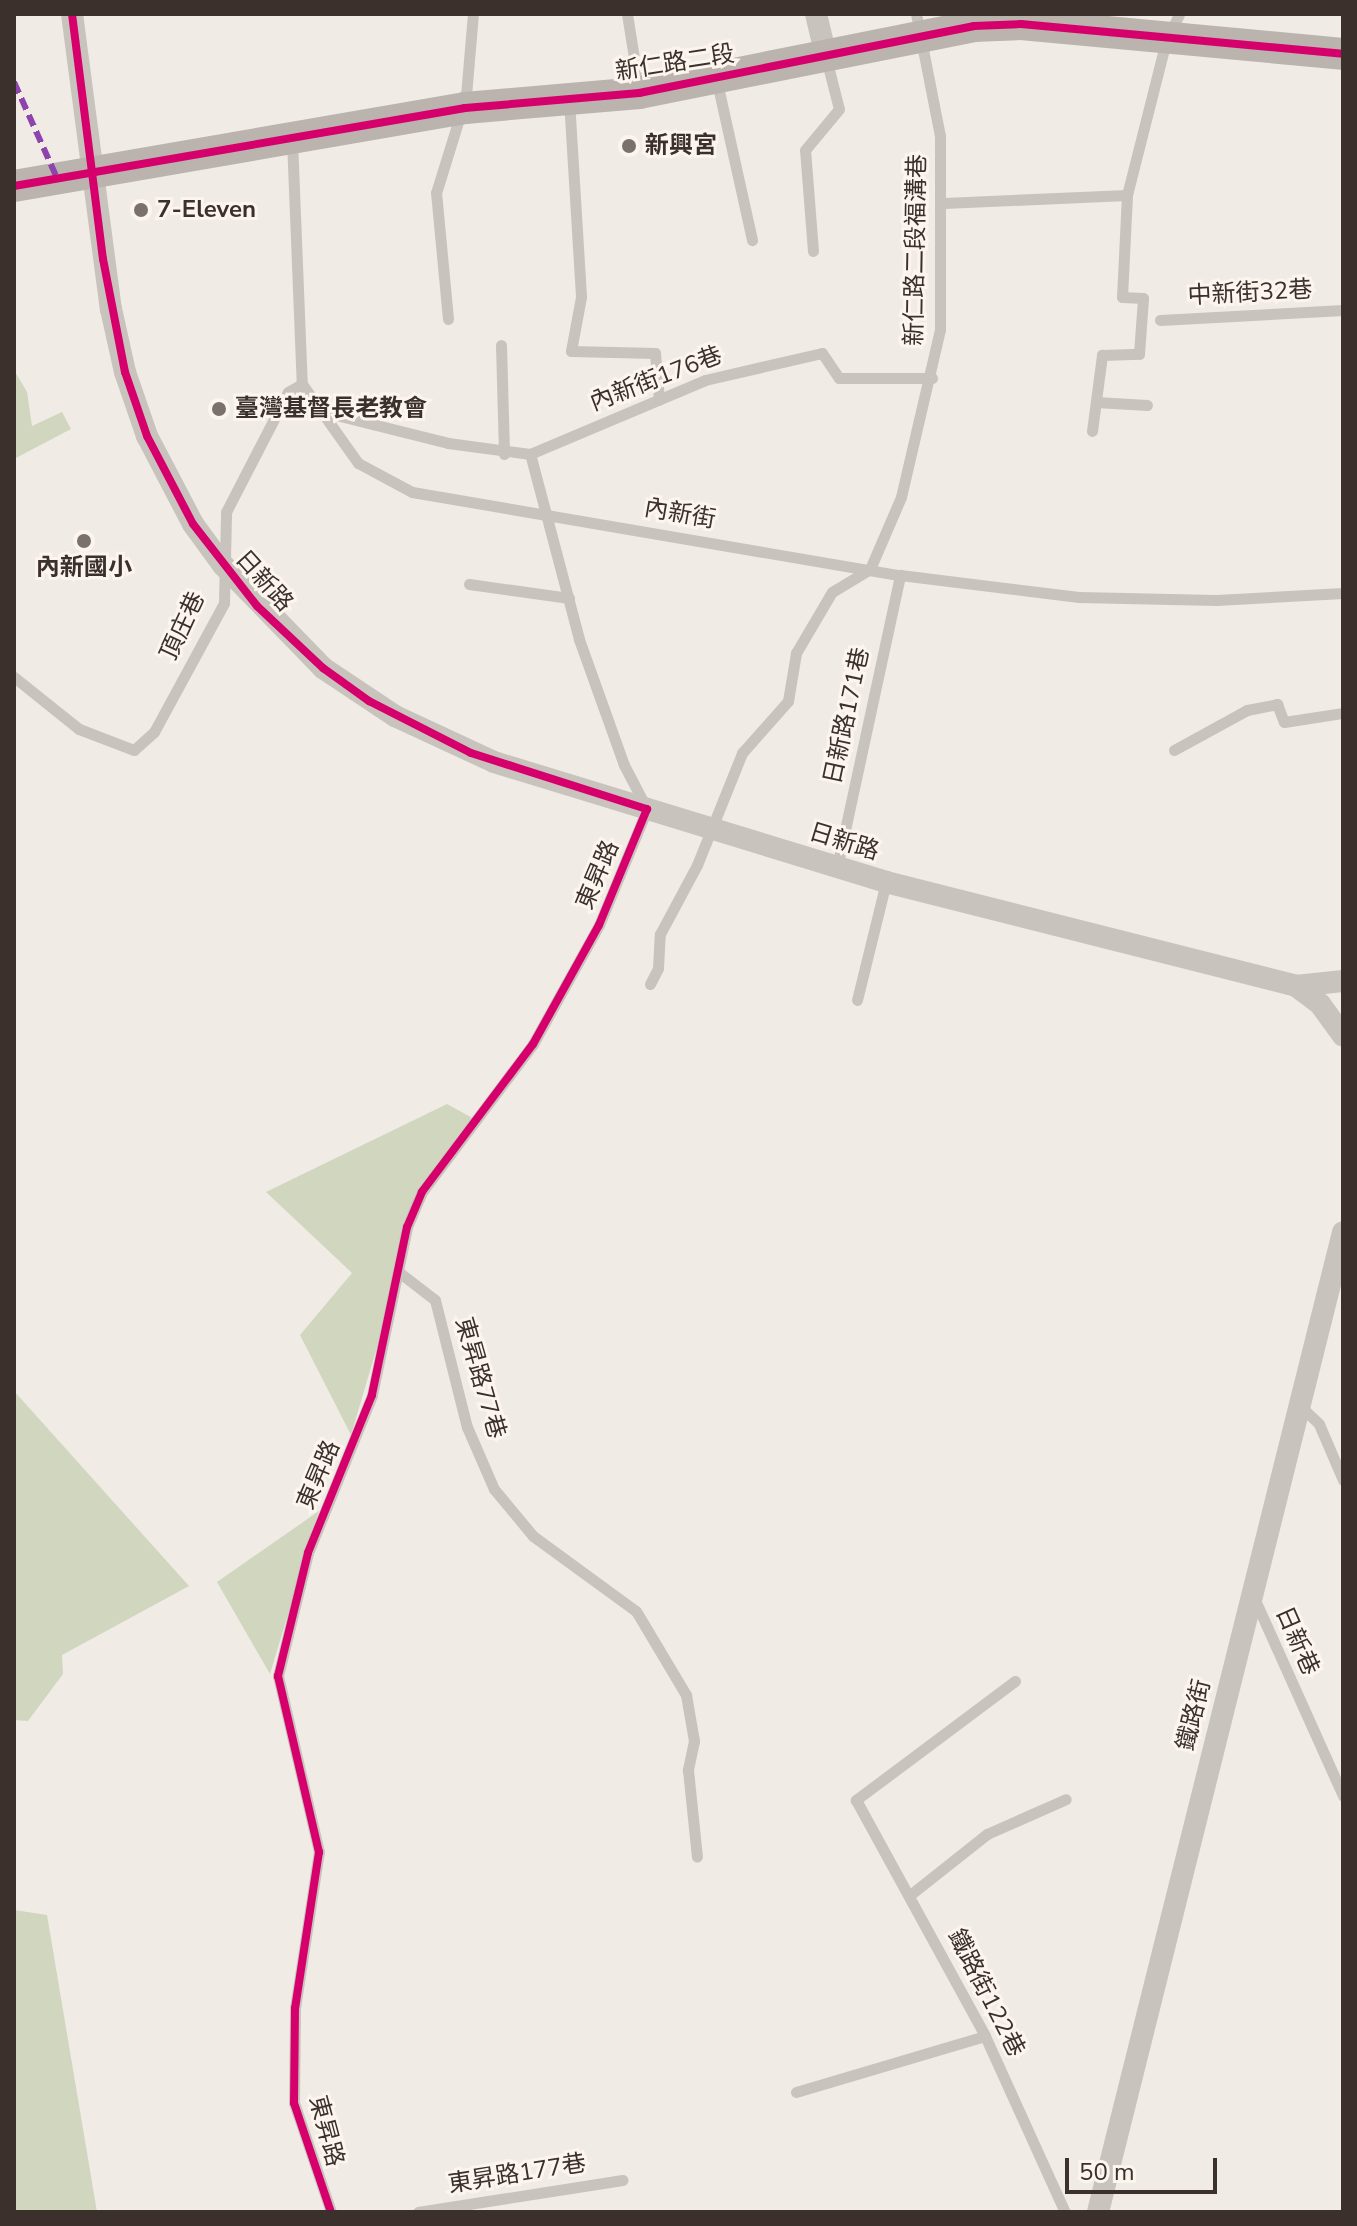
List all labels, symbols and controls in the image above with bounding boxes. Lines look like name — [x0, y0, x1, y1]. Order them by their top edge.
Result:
street label: 新仁路二段 — [613, 39, 737, 87]
place label: 新興宮 — [645, 132, 717, 160]
marker: 新興宮 — [620, 137, 638, 155]
street label: 新仁路二段福溝巷 — [900, 154, 932, 346]
place label: 7-Eleven — [157, 196, 256, 224]
marker: 7-Eleven — [132, 201, 150, 219]
street label: 中新街32巷 — [1187, 275, 1313, 311]
street label: 內新街176巷 — [586, 341, 726, 417]
place label: 臺灣基督長老教會 — [235, 395, 427, 423]
marker: 臺灣基督長老教會 — [210, 400, 228, 418]
street label: 內新街 — [642, 494, 718, 534]
marker: 內新國小 — [75, 532, 93, 550]
street label: 日新路 — [229, 545, 299, 617]
place label: 內新國小 — [36, 554, 132, 582]
street label: 頂庄巷 — [155, 587, 211, 665]
street label: 日新路171巷 — [818, 645, 876, 787]
street label: 日新路 — [805, 818, 883, 866]
street label: 東昇路 — [571, 836, 625, 914]
street label: 東昇路77巷 — [449, 1314, 511, 1442]
street label: 東昇路 — [292, 1436, 346, 1514]
street label: 日新巷 — [1269, 1602, 1325, 1680]
street label: 鐵路街 — [1171, 1677, 1217, 1753]
street label: 鐵路街122巷 — [942, 1924, 1030, 2062]
street label: 東昇路 — [303, 2092, 349, 2170]
scale bar — [1069, 2142, 1221, 2192]
street label: 東昇路177巷 — [446, 2149, 588, 2199]
text: 50 m — [1079, 2156, 1135, 2188]

